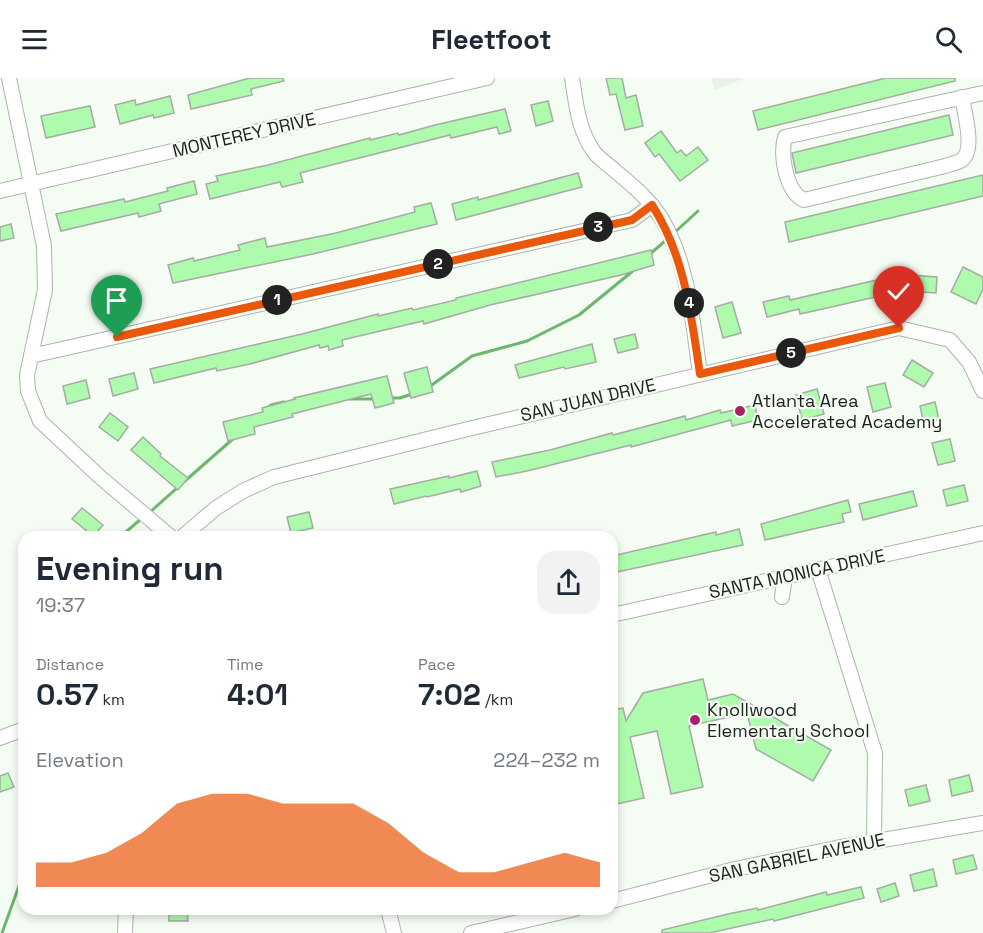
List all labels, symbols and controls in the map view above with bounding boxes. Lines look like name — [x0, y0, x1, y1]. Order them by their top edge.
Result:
text: Fleetfoot — [431, 22, 552, 57]
icon: menu — [18, 23, 51, 56]
icon: search — [932, 23, 965, 56]
street label: MONTEREY DRIVE — [170, 107, 318, 162]
pin: 3 — [583, 212, 613, 242]
text: 3 — [593, 216, 603, 237]
pin: 2 — [423, 249, 453, 279]
text: 2 — [433, 253, 443, 274]
pin — [873, 266, 924, 328]
pin — [91, 275, 142, 337]
icon: check — [882, 275, 915, 308]
icon: arrive — [100, 284, 133, 317]
pin: 1 — [262, 285, 292, 315]
pin: 4 — [674, 288, 704, 318]
text: 1 — [273, 289, 281, 310]
text: 4 — [684, 292, 694, 313]
pin: 5 — [776, 338, 806, 368]
text: 5 — [786, 342, 796, 363]
street label: SAN JUAN DRIVE — [518, 373, 658, 426]
place label: Atlanta Area Accelerated Academy — [752, 389, 942, 433]
marker: Atlanta Area Accelerated Academy — [733, 404, 747, 418]
street label: SANTA MONICA DRIVE — [707, 544, 887, 603]
text: Evening run — [36, 548, 224, 590]
button: share — [537, 551, 600, 614]
text: 19:37 — [36, 592, 85, 618]
text: Distance — [36, 654, 104, 675]
text: Time — [227, 654, 263, 675]
text: Pace — [418, 654, 455, 675]
text: 0.57 — [36, 675, 98, 714]
text: 4:01 — [227, 675, 288, 714]
text: 7:02 — [418, 675, 481, 714]
text: km — [98, 689, 125, 710]
text: /km — [481, 689, 513, 710]
place label: Knollwood Elementary School — [707, 698, 870, 742]
marker: Knollwood Elementary School — [688, 713, 702, 727]
text: Elevation — [36, 747, 124, 773]
text: 224–232 m — [493, 747, 600, 773]
street label: SAN GABRIEL AVENUE — [707, 828, 887, 887]

